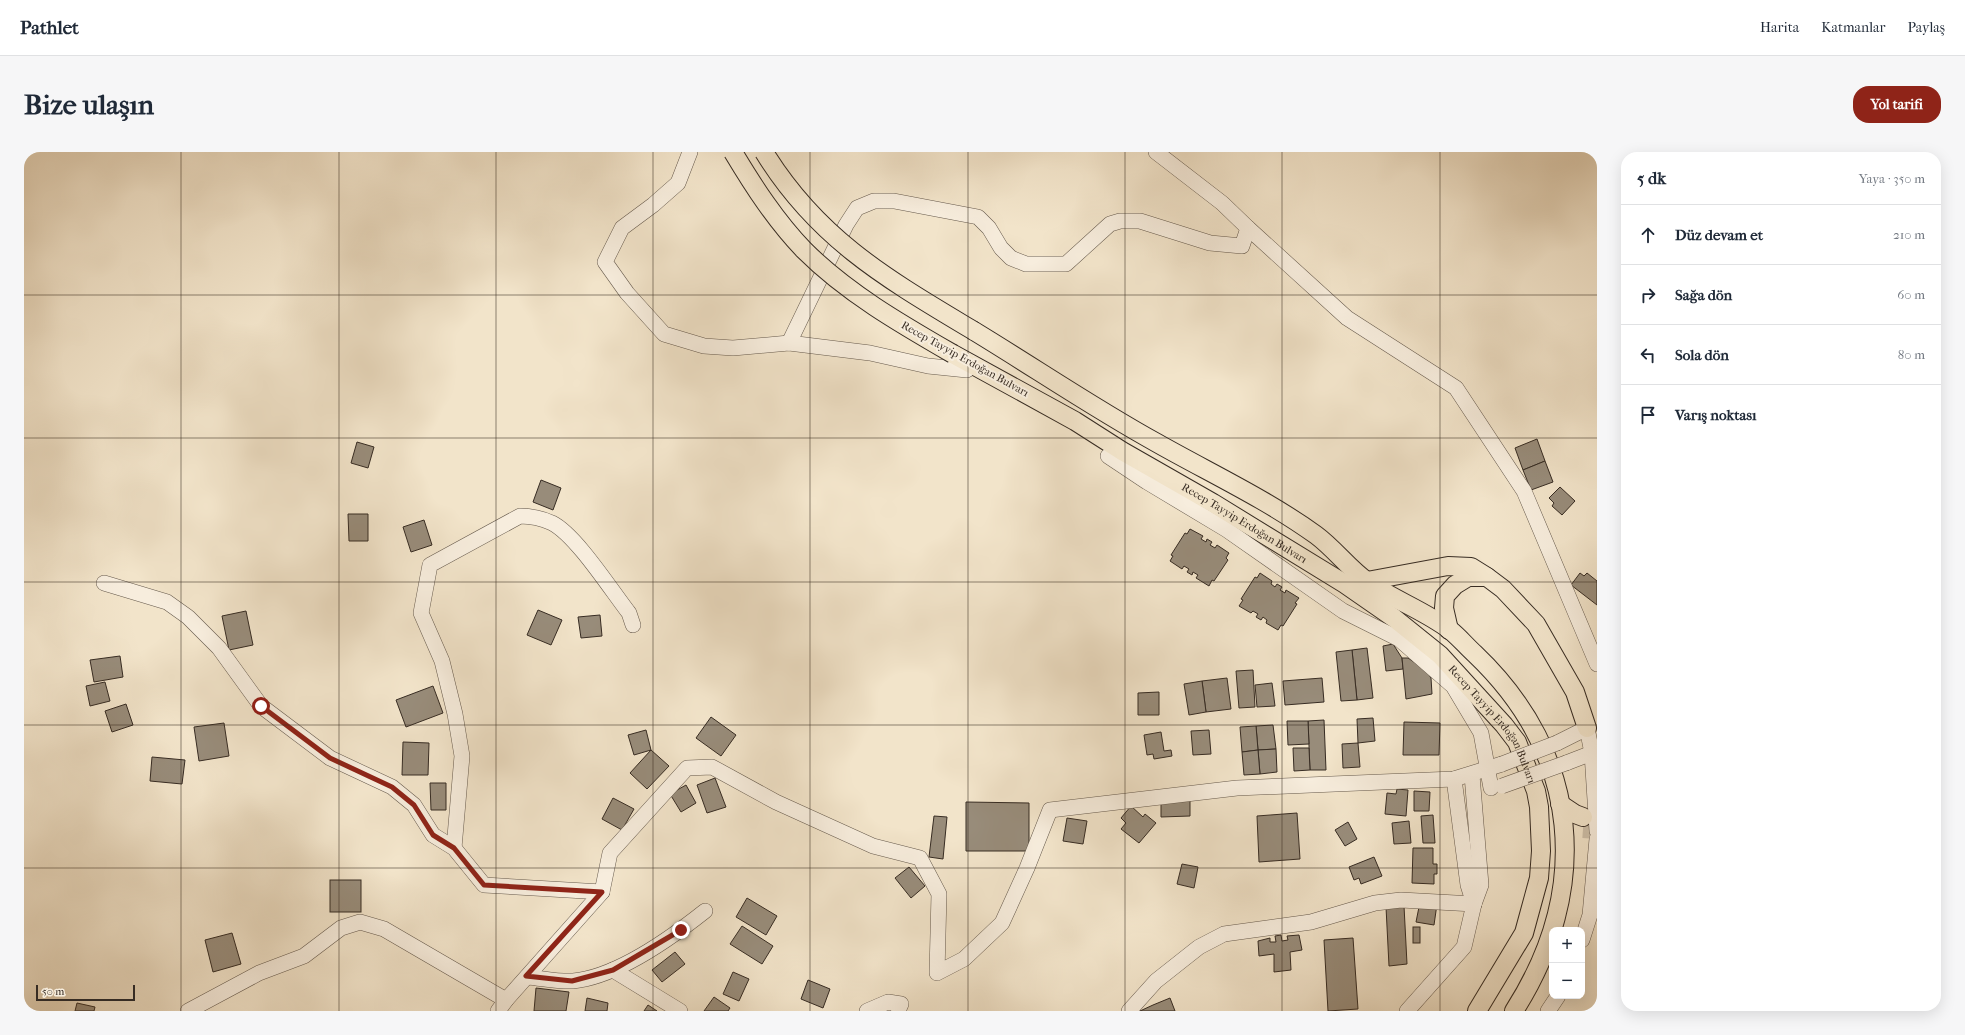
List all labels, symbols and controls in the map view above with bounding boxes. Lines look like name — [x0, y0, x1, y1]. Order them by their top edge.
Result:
text: Pathlet — [20, 17, 79, 39]
text: Harita — [1760, 19, 1799, 36]
text: Katmanlar — [1821, 19, 1886, 36]
text: Paylaş — [1908, 19, 1945, 36]
button: Yol tarifi — [1853, 86, 1941, 123]
text: Bize ulaşın — [24, 88, 154, 121]
text: 5 dk — [1637, 168, 1666, 188]
text: Yaya · 350 m — [1859, 171, 1925, 186]
icon: ahead — [1637, 224, 1659, 246]
text: Düz devam et — [1675, 226, 1763, 244]
text: 210 m — [1893, 227, 1925, 242]
icon: right — [1637, 284, 1659, 306]
text: Sağa dön — [1675, 286, 1732, 304]
text: 60 m — [1897, 287, 1925, 302]
street label: Recep Tayyip Erdoğan Bulvarı — [899, 318, 1032, 400]
icon: left — [1637, 344, 1659, 366]
text: Sola dön — [1675, 346, 1729, 364]
text: 80 m — [1898, 347, 1925, 362]
icon: arrive — [1637, 404, 1659, 426]
text: Varış noktası — [1675, 406, 1756, 424]
street label: Recep Tayyip Erdoğan Bulvarı — [1180, 480, 1310, 566]
street label: Recep Tayyip Erdoğan Bulvarı — [1446, 662, 1539, 786]
route start — [252, 697, 270, 715]
route end — [672, 921, 690, 939]
map controls — [1549, 927, 1585, 999]
button: + — [1549, 927, 1585, 963]
button: − — [1549, 963, 1585, 999]
scale bar — [36, 983, 135, 1002]
text: 50 m — [42, 985, 64, 998]

